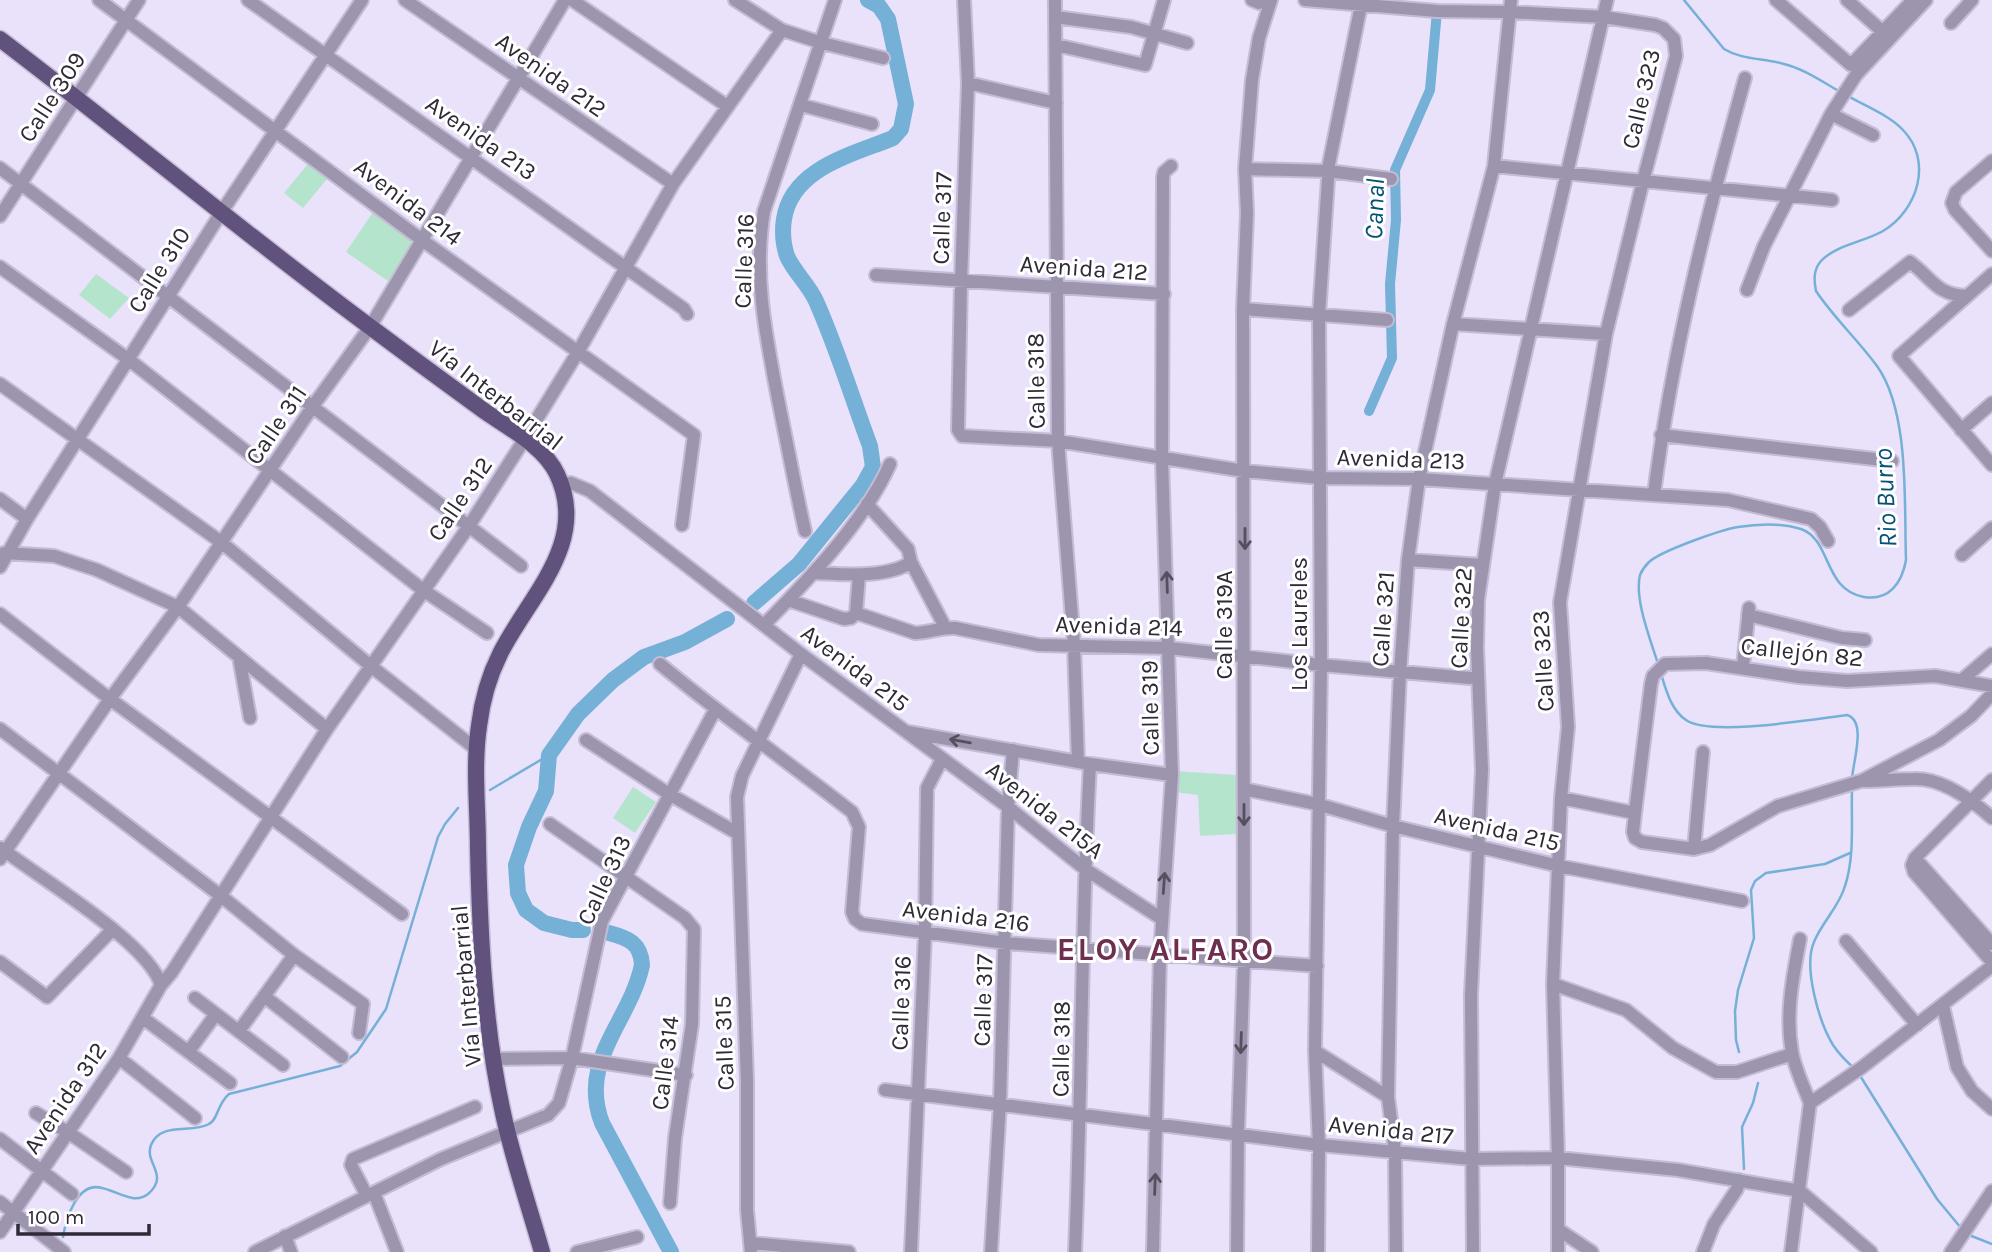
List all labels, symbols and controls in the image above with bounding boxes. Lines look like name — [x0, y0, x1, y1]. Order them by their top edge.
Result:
street label: Avenida 212 — [490, 27, 612, 123]
street label: Calle 323 — [1616, 46, 1666, 152]
street label: Calle 309 — [13, 47, 91, 147]
street label: Avenida 213 — [420, 90, 542, 186]
street label: Avenida 214 — [349, 152, 467, 252]
street label: Calle 317 — [926, 171, 958, 265]
water label: Canal — [1358, 178, 1391, 240]
street label: Calle 316 — [728, 213, 760, 309]
street label: Calle 310 — [122, 222, 196, 318]
street label: Avenida 212 — [1019, 250, 1149, 286]
street label: Calle 318 — [1021, 333, 1051, 429]
street label: Vía Interbarrial — [423, 334, 569, 456]
street label: Calle 311 — [239, 380, 313, 470]
street label: Avenida 213 — [1336, 443, 1466, 475]
water label: Rio Burro — [1867, 447, 1904, 548]
street label: Calle 312 — [422, 452, 498, 546]
one-way arrow — [1238, 527, 1252, 550]
street label: Los Laureles — [1285, 557, 1313, 691]
street label: Calle 322 — [1444, 567, 1478, 669]
street label: Calle 319A — [1210, 570, 1238, 680]
street label: Calle 321 — [1366, 570, 1400, 668]
one-way arrow — [1160, 571, 1173, 594]
street label: Avenida 214 — [1055, 610, 1183, 642]
street label: Calle 323 — [1526, 610, 1560, 712]
street label: Avenida 215 — [796, 618, 914, 718]
street label: Callejón 82 — [1739, 632, 1865, 672]
street label: Calle 319 — [1135, 660, 1165, 756]
one-way arrow — [949, 734, 971, 747]
street label: Avenida 215A — [981, 755, 1110, 865]
street label: Avenida 215 — [1432, 801, 1562, 857]
one-way arrow — [1237, 804, 1251, 827]
street label: Calle 313 — [571, 831, 637, 929]
one-way arrow — [1158, 872, 1171, 895]
street label: Avenida 216 — [901, 894, 1031, 938]
street label: Vía Interbarrial — [445, 904, 487, 1068]
district label: ELOY ALFARO — [1057, 931, 1275, 968]
street label: Calle 317 — [967, 953, 999, 1047]
street label: Calle 316 — [885, 955, 917, 1051]
street label: Calle 315 — [708, 995, 740, 1091]
street label: Calle 318 — [1046, 1001, 1076, 1097]
street label: Calle 314 — [645, 1014, 685, 1112]
one-way arrow — [1235, 1031, 1248, 1054]
street label: Avenida 312 — [17, 1037, 113, 1159]
street label: Avenida 217 — [1327, 1110, 1455, 1150]
one-way arrow — [1149, 1173, 1162, 1196]
scale bar — [18, 1192, 149, 1236]
text: 100 m — [28, 1205, 85, 1229]

